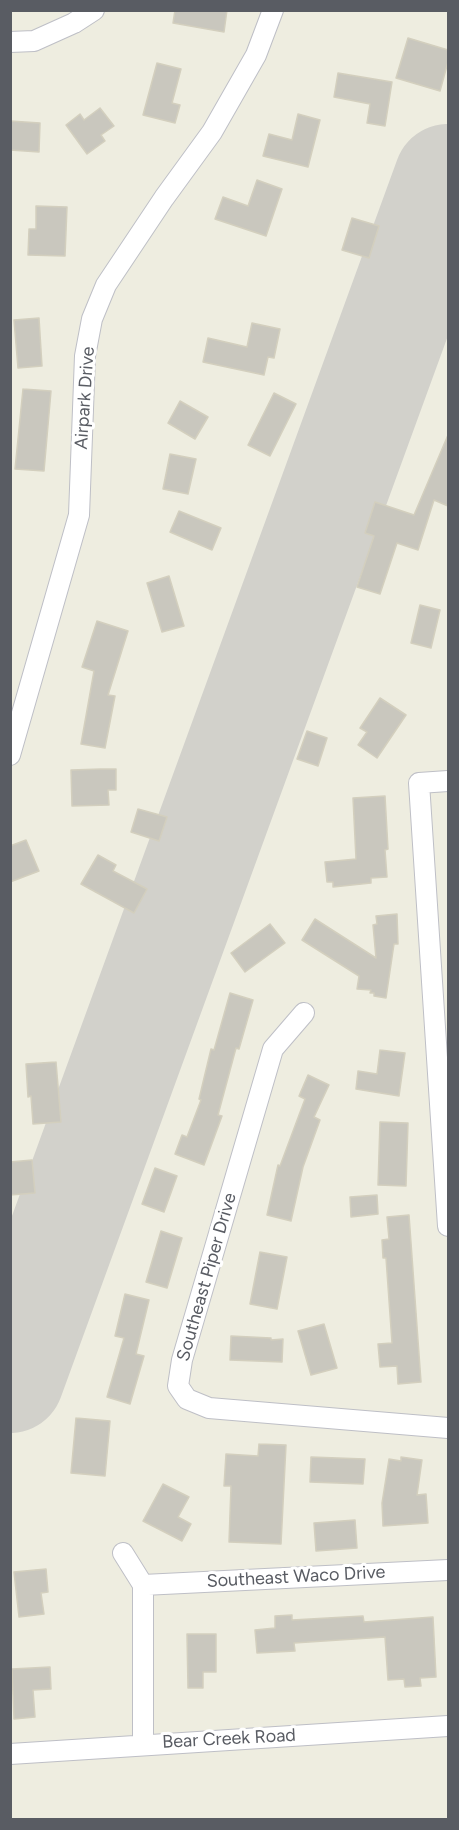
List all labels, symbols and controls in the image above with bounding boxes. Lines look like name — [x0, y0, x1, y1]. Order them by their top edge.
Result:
street label: Airpark Drive — [71, 346, 99, 450]
street label: Southeast Piper Drive — [173, 1190, 241, 1364]
street label: Southeast Waco Drive — [206, 1562, 386, 1592]
street label: Bear Creek Road — [162, 1725, 296, 1753]

